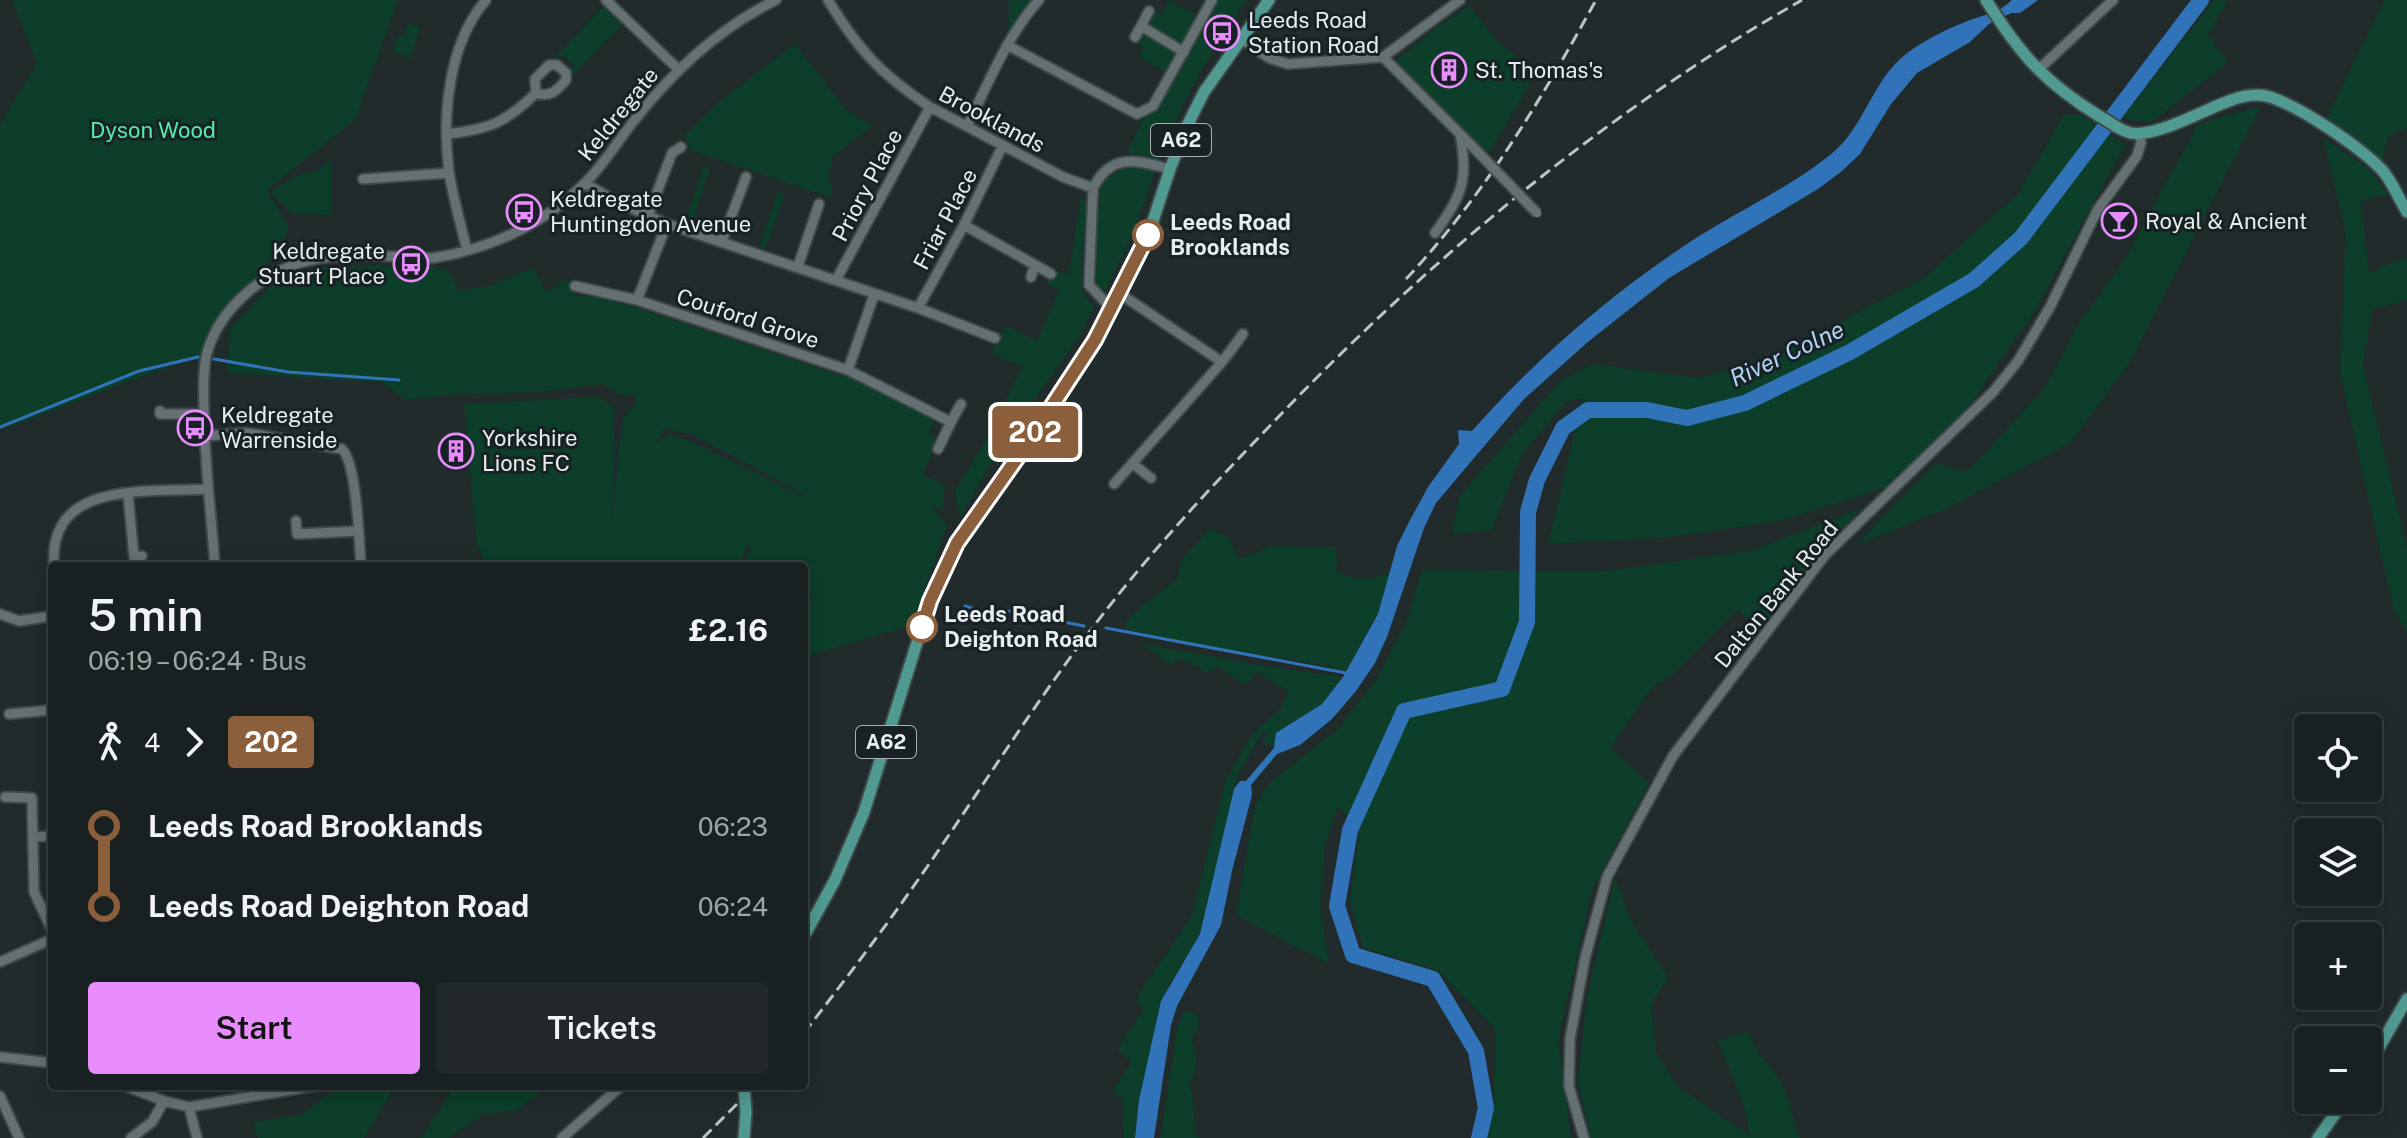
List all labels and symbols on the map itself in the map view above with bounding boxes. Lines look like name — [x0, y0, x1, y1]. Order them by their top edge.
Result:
place label: Leeds Road Station Road — [1248, 7, 1379, 58]
bus stop icon: Leeds Road Station Road — [1203, 14, 1241, 52]
building icon: St. Thomas's — [1430, 51, 1468, 89]
place label: St. Thomas's — [1475, 57, 1603, 83]
street label: Keldregate — [572, 62, 664, 166]
street label: Brooklands — [935, 80, 1049, 158]
park label: Dyson Wood — [90, 117, 216, 143]
street label: Priory Place — [827, 124, 907, 246]
road number: A62 — [1151, 124, 1211, 156]
street label: Friar Place — [908, 164, 982, 274]
place label: Keldregate Huntingdon Avenue — [550, 186, 751, 237]
bus stop icon: Keldregate Huntingdon Avenue — [505, 193, 543, 231]
bar icon: Royal & Ancient — [2100, 202, 2138, 240]
place label: Royal & Ancient — [2145, 208, 2307, 234]
place label: Leeds Road Brooklands — [1170, 209, 1291, 260]
marker: Leeds Road Brooklands — [1133, 220, 1163, 250]
place label: Keldregate Stuart Place — [258, 238, 385, 289]
bus stop icon: Keldregate Stuart Place — [392, 245, 430, 283]
street label: Couford Grove — [673, 283, 823, 353]
water label: River Colne — [1725, 314, 1848, 392]
place label: Keldregate Warrenside — [221, 402, 337, 453]
line badge: 202 — [989, 406, 1081, 458]
bus stop icon: Keldregate Warrenside — [176, 409, 214, 447]
place label: Yorkshire Lions FC — [482, 425, 577, 476]
building icon: Yorkshire Lions FC — [437, 432, 475, 470]
street label: Dalton Bank Road — [1709, 515, 1843, 673]
place label: Leeds Road Deighton Road — [944, 601, 1098, 652]
marker: Leeds Road Deighton Road — [907, 612, 937, 642]
road number: A62 — [856, 726, 916, 758]

